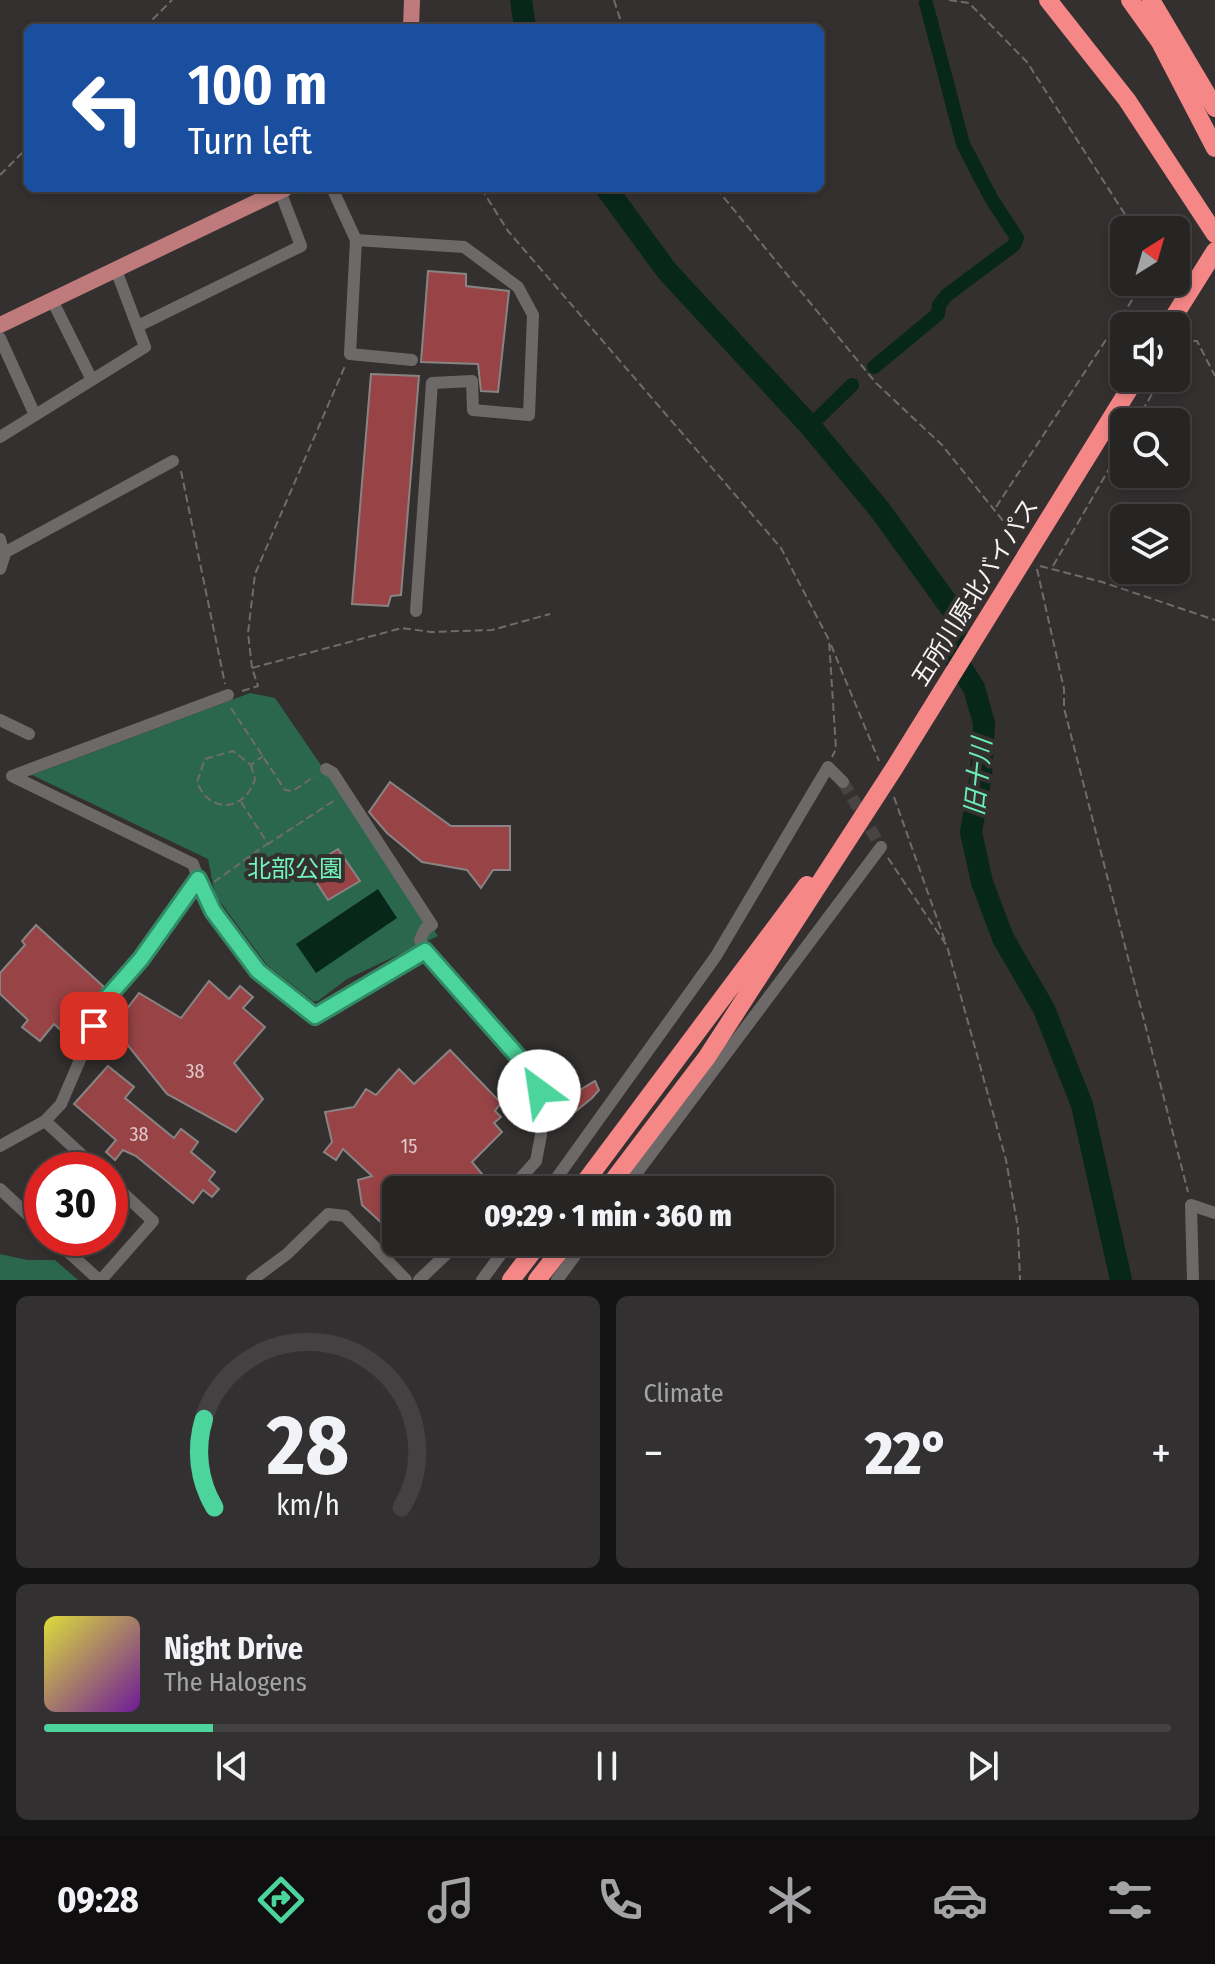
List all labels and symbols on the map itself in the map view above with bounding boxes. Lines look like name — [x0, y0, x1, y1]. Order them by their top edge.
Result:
north arrow — [1110, 216, 1190, 296]
street label: 五所川原北バイパス — [906, 493, 1044, 691]
water label: 旧十川 — [959, 734, 998, 817]
park label: 北部公園 — [247, 855, 343, 883]
pin — [60, 992, 128, 1060]
position arrow — [497, 1049, 581, 1133]
house number: 38 — [185, 1059, 205, 1083]
house number: 38 — [129, 1122, 149, 1146]
house number: 15 — [401, 1134, 417, 1158]
speed limit sign: 30 — [24, 1152, 128, 1256]

